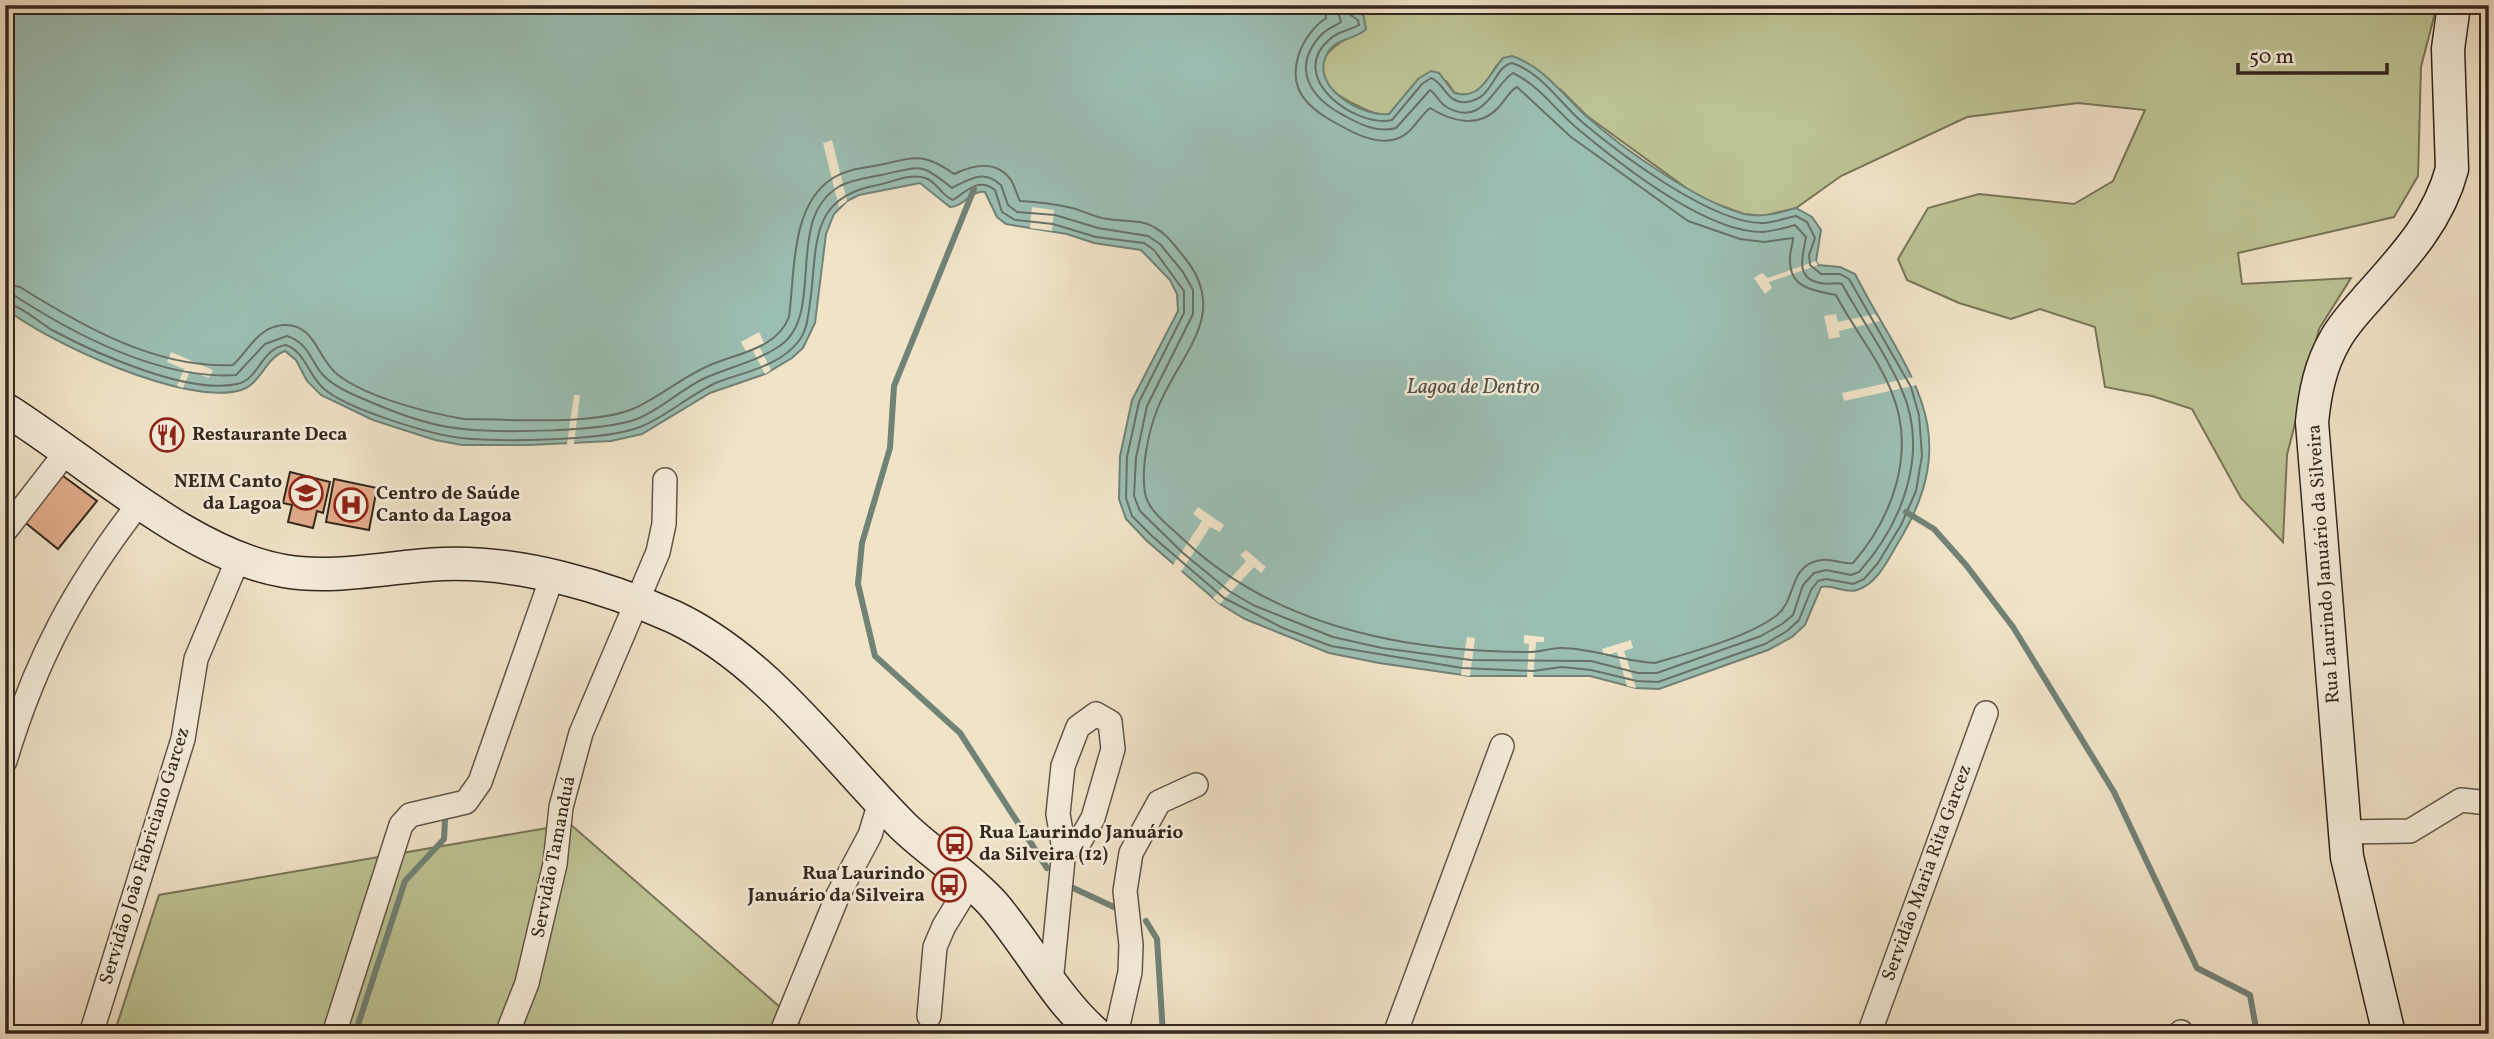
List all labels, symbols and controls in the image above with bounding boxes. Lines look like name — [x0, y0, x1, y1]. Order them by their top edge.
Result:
scale bar — [2238, 32, 2387, 76]
text: 50 m — [2249, 43, 2294, 72]
water label: Lagoa de Dentro — [1406, 373, 1540, 402]
restaurant icon: Restaurante Deca — [148, 416, 186, 454]
place label: Restaurante Deca — [192, 422, 348, 448]
street label: Rua Laurindo Januário da Silveira — [2301, 423, 2347, 705]
place label: NEIM Canto da Lagoa — [174, 469, 282, 517]
school or university icon: NEIM Canto da Lagoa — [287, 474, 325, 512]
place label: Centro de Saúde Canto da Lagoa — [376, 481, 520, 529]
hospital icon: Centro de Saúde Canto da Lagoa — [332, 486, 370, 524]
street label: Servidão João Fabriciano Garcez — [93, 724, 197, 988]
street label: Servidão Maria Rita Garcez — [1876, 761, 1978, 985]
street label: Servidão Tamanduá — [526, 774, 582, 940]
place label: Rua Laurindo Januário da Silveira (12) — [979, 820, 1183, 868]
bus stop icon: Rua Laurindo Januário da Silveira (12) — [936, 825, 974, 863]
place label: Rua Laurindo Januário da Silveira — [747, 861, 925, 909]
bus stop icon: Rua Laurindo Januário da Silveira — [930, 866, 968, 904]

